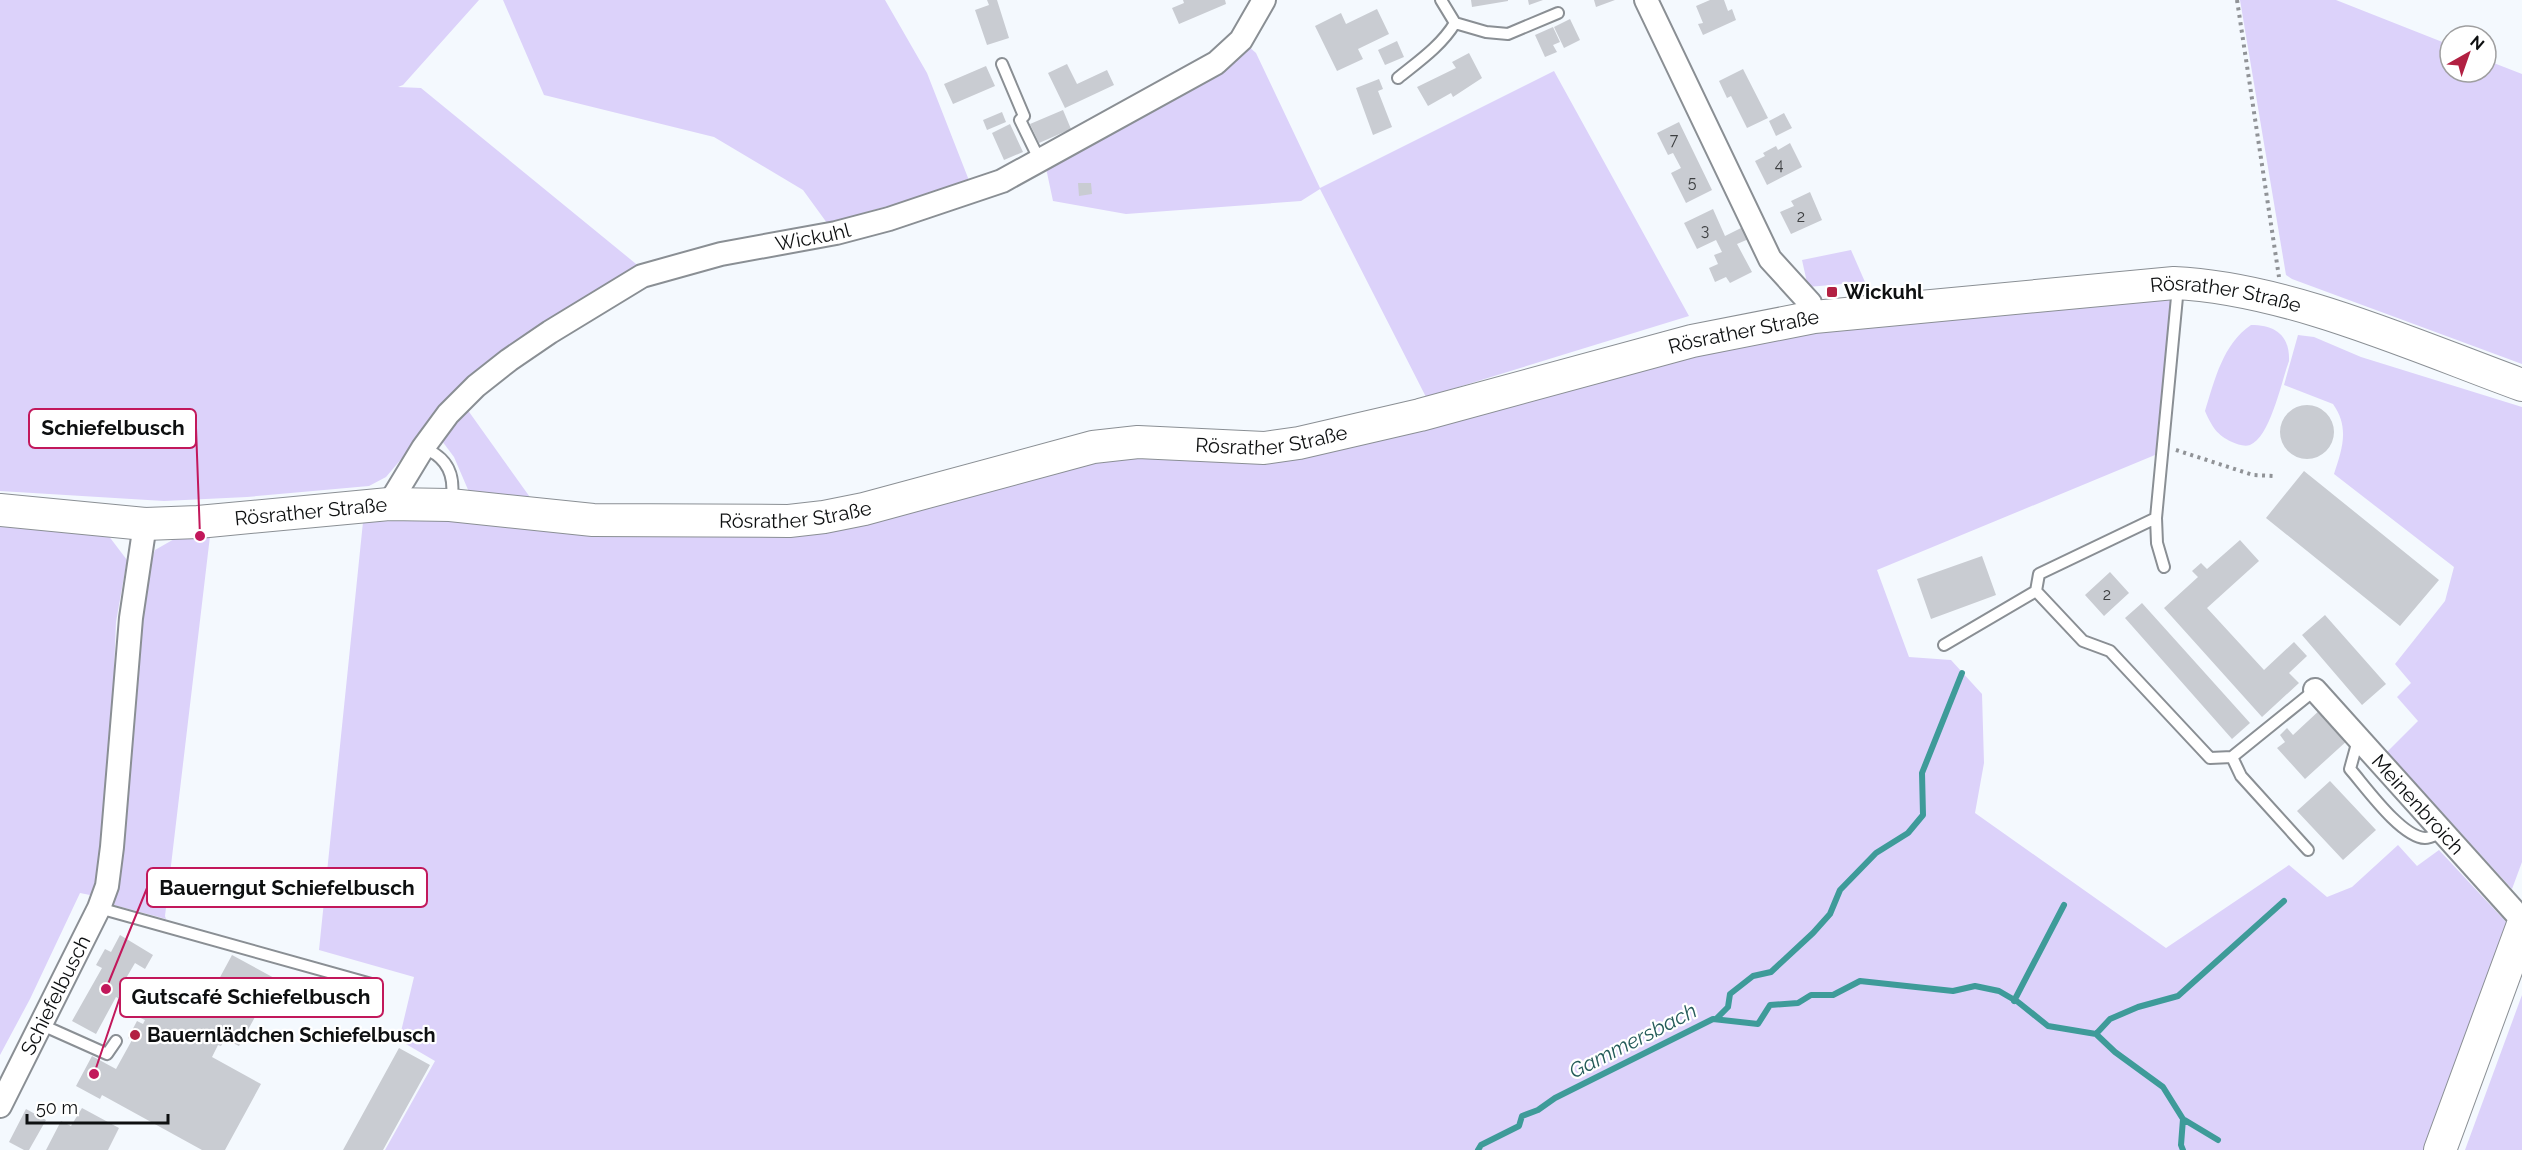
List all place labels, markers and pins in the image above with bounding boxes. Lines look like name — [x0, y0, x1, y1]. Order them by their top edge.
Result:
place label: Wickuhl — [1844, 280, 1924, 304]
marker: Wickuhl — [1825, 285, 1839, 299]
callout: Schiefelbusch — [29, 409, 196, 448]
callout: Bauerngut Schiefelbusch — [147, 868, 427, 907]
callout: Gutscafé Schiefelbusch — [120, 978, 383, 1017]
place label: Bauernlädchen Schiefelbusch — [147, 1023, 436, 1047]
marker: Bauernlädchen Schiefelbusch — [128, 1028, 142, 1042]

